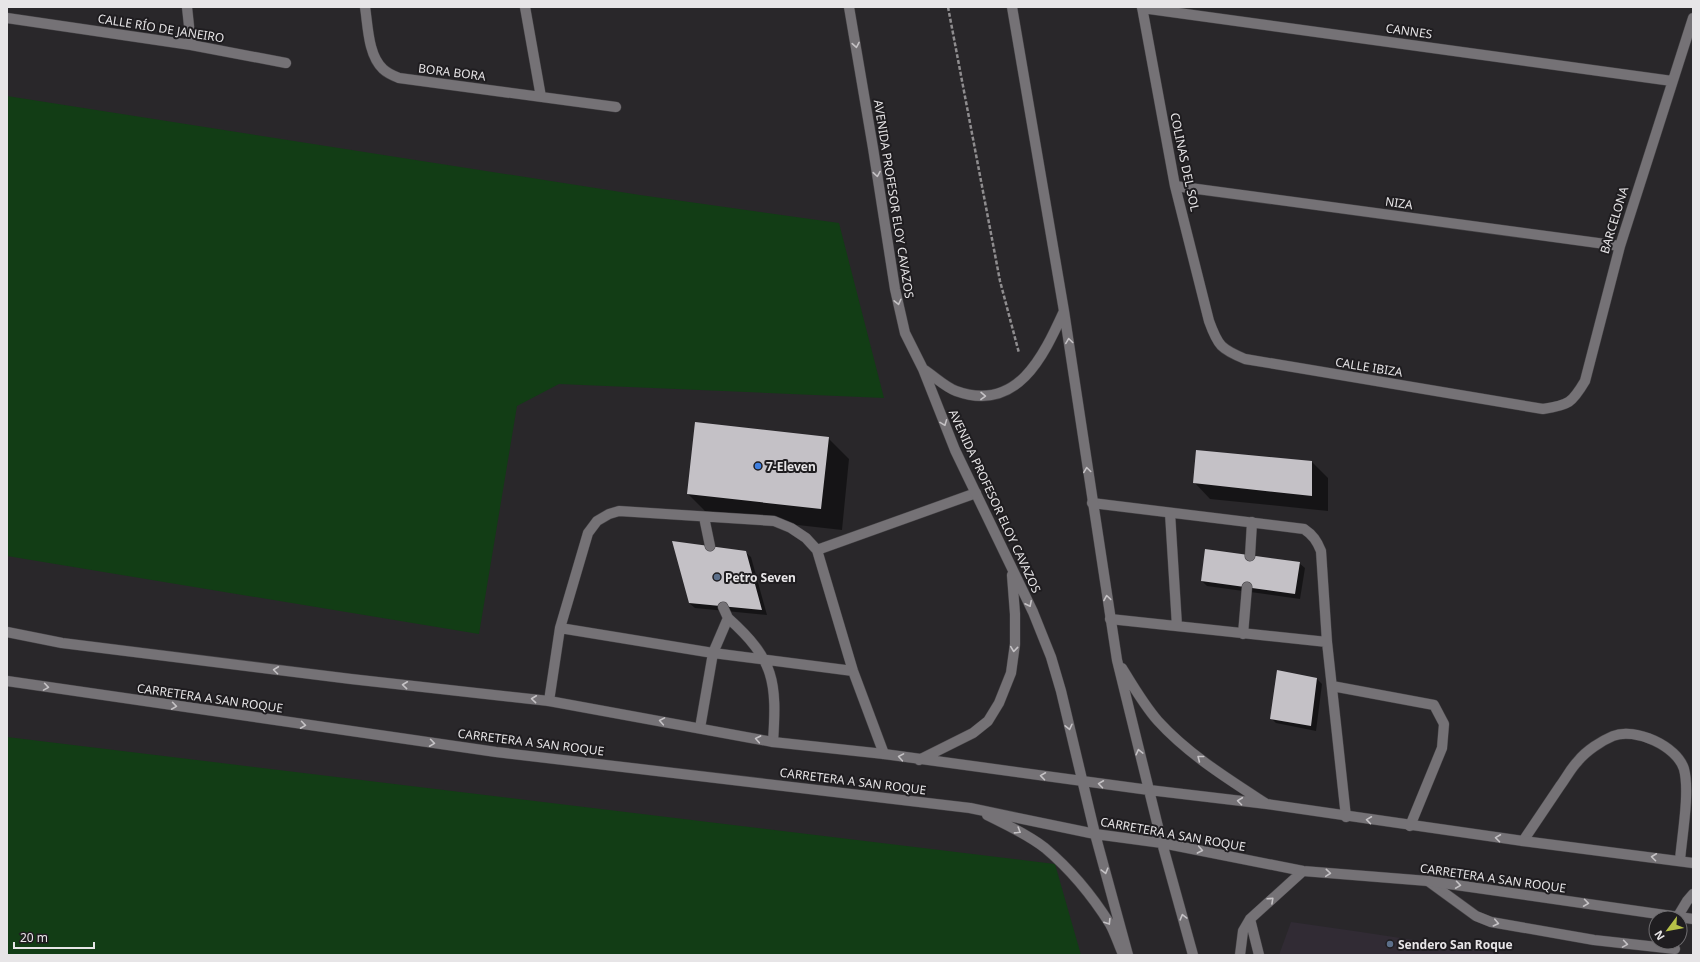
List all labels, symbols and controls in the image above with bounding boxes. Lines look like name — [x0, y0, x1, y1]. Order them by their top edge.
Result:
street label: CALLE RÍO DE JANEIRO — [97, 10, 225, 46]
street label: CANNES — [1385, 19, 1434, 43]
one-way arrow — [851, 42, 859, 49]
street label: BORA BORA — [417, 59, 487, 85]
street label: AVENIDA PROFESOR ELOY CAVAZOS — [870, 98, 918, 300]
street label: COLINAS DEL SOL — [1166, 111, 1204, 213]
one-way arrow — [872, 171, 881, 177]
street label: BARCELONA — [1596, 184, 1632, 256]
street label: NIZA — [1384, 193, 1414, 213]
one-way arrow — [893, 299, 901, 305]
one-way arrow — [1065, 338, 1074, 344]
street label: CALLE IBIZA — [1334, 353, 1404, 381]
one-way arrow — [980, 392, 986, 400]
street label: AVENIDA PROFESOR ELOY CAVAZOS — [945, 406, 1045, 596]
one-way arrow — [940, 419, 948, 426]
place label: 7-Eleven — [766, 458, 816, 475]
marker: 7-Eleven — [753, 461, 763, 471]
one-way arrow — [1083, 466, 1092, 473]
place label: Petro Seven — [725, 569, 796, 586]
marker: Petro Seven — [712, 572, 722, 582]
one-way arrow — [1103, 595, 1112, 601]
one-way arrow — [1024, 599, 1032, 607]
one-way arrow — [1010, 646, 1019, 652]
one-way arrow — [273, 665, 279, 674]
street label: CARRETERA A SAN ROQUE — [136, 679, 284, 717]
one-way arrow — [402, 681, 408, 690]
one-way arrow — [42, 683, 49, 691]
one-way arrow — [531, 695, 537, 704]
one-way arrow — [171, 701, 177, 710]
one-way arrow — [659, 717, 665, 726]
one-way arrow — [300, 720, 306, 729]
one-way arrow — [1065, 724, 1073, 730]
street label: CARRETERA A SAN ROQUE — [457, 725, 605, 759]
one-way arrow — [755, 735, 761, 743]
one-way arrow — [428, 738, 435, 747]
one-way arrow — [1136, 749, 1144, 756]
one-way arrow — [897, 753, 904, 761]
one-way arrow — [1198, 756, 1205, 763]
street label: CARRETERA A SAN ROQUE — [779, 764, 927, 798]
one-way arrow — [1040, 772, 1046, 781]
one-way arrow — [1098, 780, 1104, 789]
one-way arrow — [1237, 797, 1243, 806]
street label: CARRETERA A SAN ROQUE — [1099, 813, 1247, 855]
one-way arrow — [1366, 816, 1372, 825]
one-way arrow — [1014, 826, 1021, 834]
one-way arrow — [1495, 834, 1501, 843]
one-way arrow — [1197, 846, 1203, 854]
one-way arrow — [1651, 853, 1657, 862]
street label: CARRETERA A SAN ROQUE — [1419, 859, 1567, 897]
one-way arrow — [1100, 867, 1109, 874]
one-way arrow — [1325, 868, 1331, 877]
one-way arrow — [1454, 880, 1461, 889]
one-way arrow — [1267, 898, 1274, 905]
one-way arrow — [1583, 898, 1589, 907]
north arrow — [1648, 910, 1688, 950]
one-way arrow — [1179, 914, 1188, 921]
one-way arrow — [1103, 918, 1110, 925]
one-way arrow — [1493, 918, 1500, 927]
scale bar — [14, 924, 94, 950]
text: N — [1650, 928, 1668, 943]
text: 20 m — [20, 929, 48, 946]
place label: Sendero San Roque — [1398, 936, 1513, 953]
marker: Sendero San Roque — [1385, 939, 1395, 949]
one-way arrow — [1621, 939, 1628, 948]

